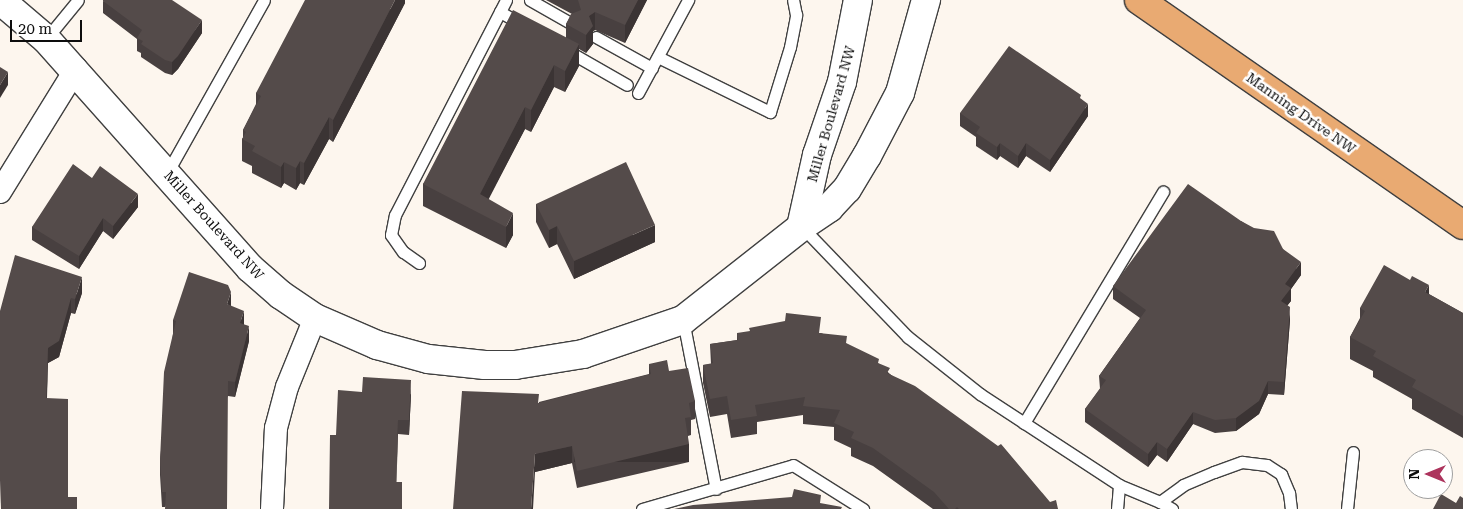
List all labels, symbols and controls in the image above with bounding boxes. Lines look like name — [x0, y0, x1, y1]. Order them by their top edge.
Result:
scale bar — [12, 10, 85, 42]
text: 20 m — [18, 20, 52, 38]
street label: Miller Boulevard NW — [803, 44, 859, 184]
street label: Manning Drive NW — [1243, 69, 1359, 157]
street label: Miller Boulevard NW — [161, 167, 267, 283]
north arrow — [1403, 449, 1453, 499]
text: N — [1406, 469, 1422, 479]

